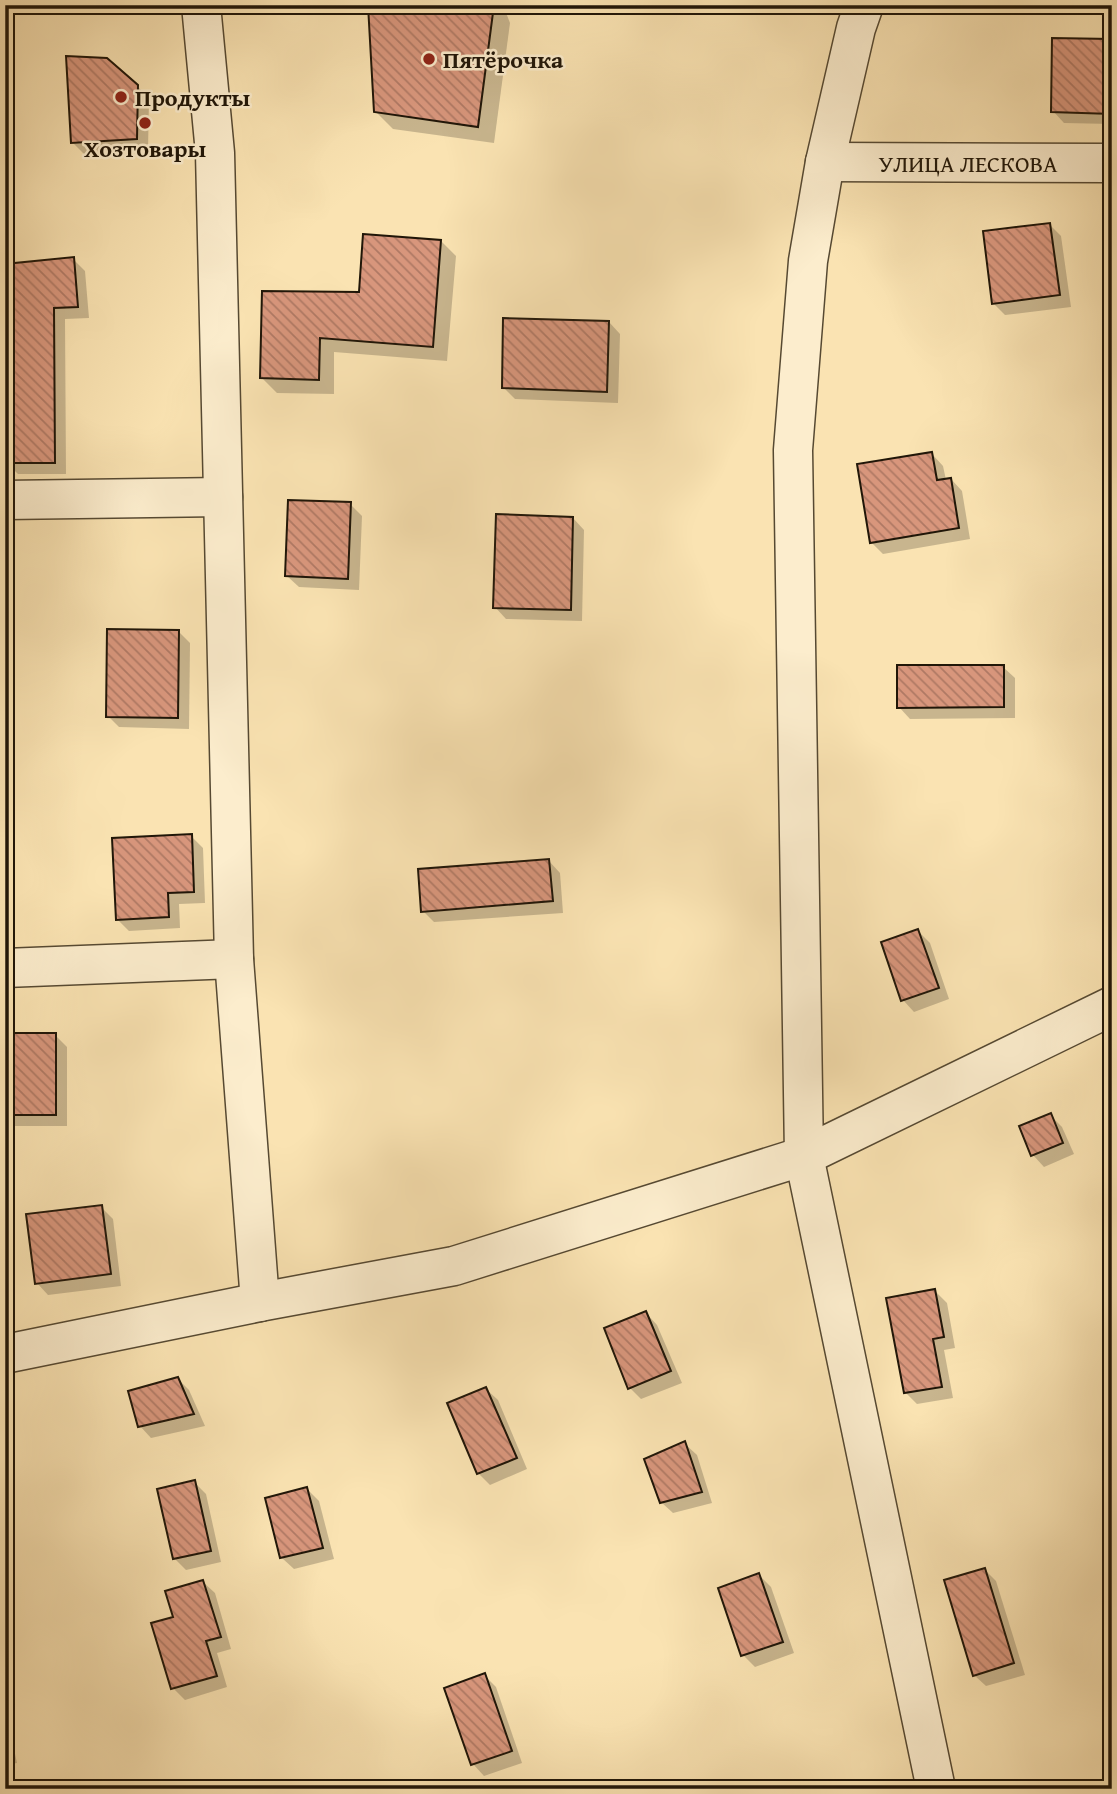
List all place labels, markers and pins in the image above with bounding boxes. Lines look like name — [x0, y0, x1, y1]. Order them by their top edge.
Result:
place label: Пятёрочка — [443, 42, 564, 77]
marker: Пятёрочка — [421, 51, 437, 67]
place label: Продукты — [135, 80, 251, 115]
marker: Продукты — [113, 89, 129, 105]
marker: Хозтовары — [137, 115, 153, 131]
place label: Хозтовары — [84, 131, 206, 166]

